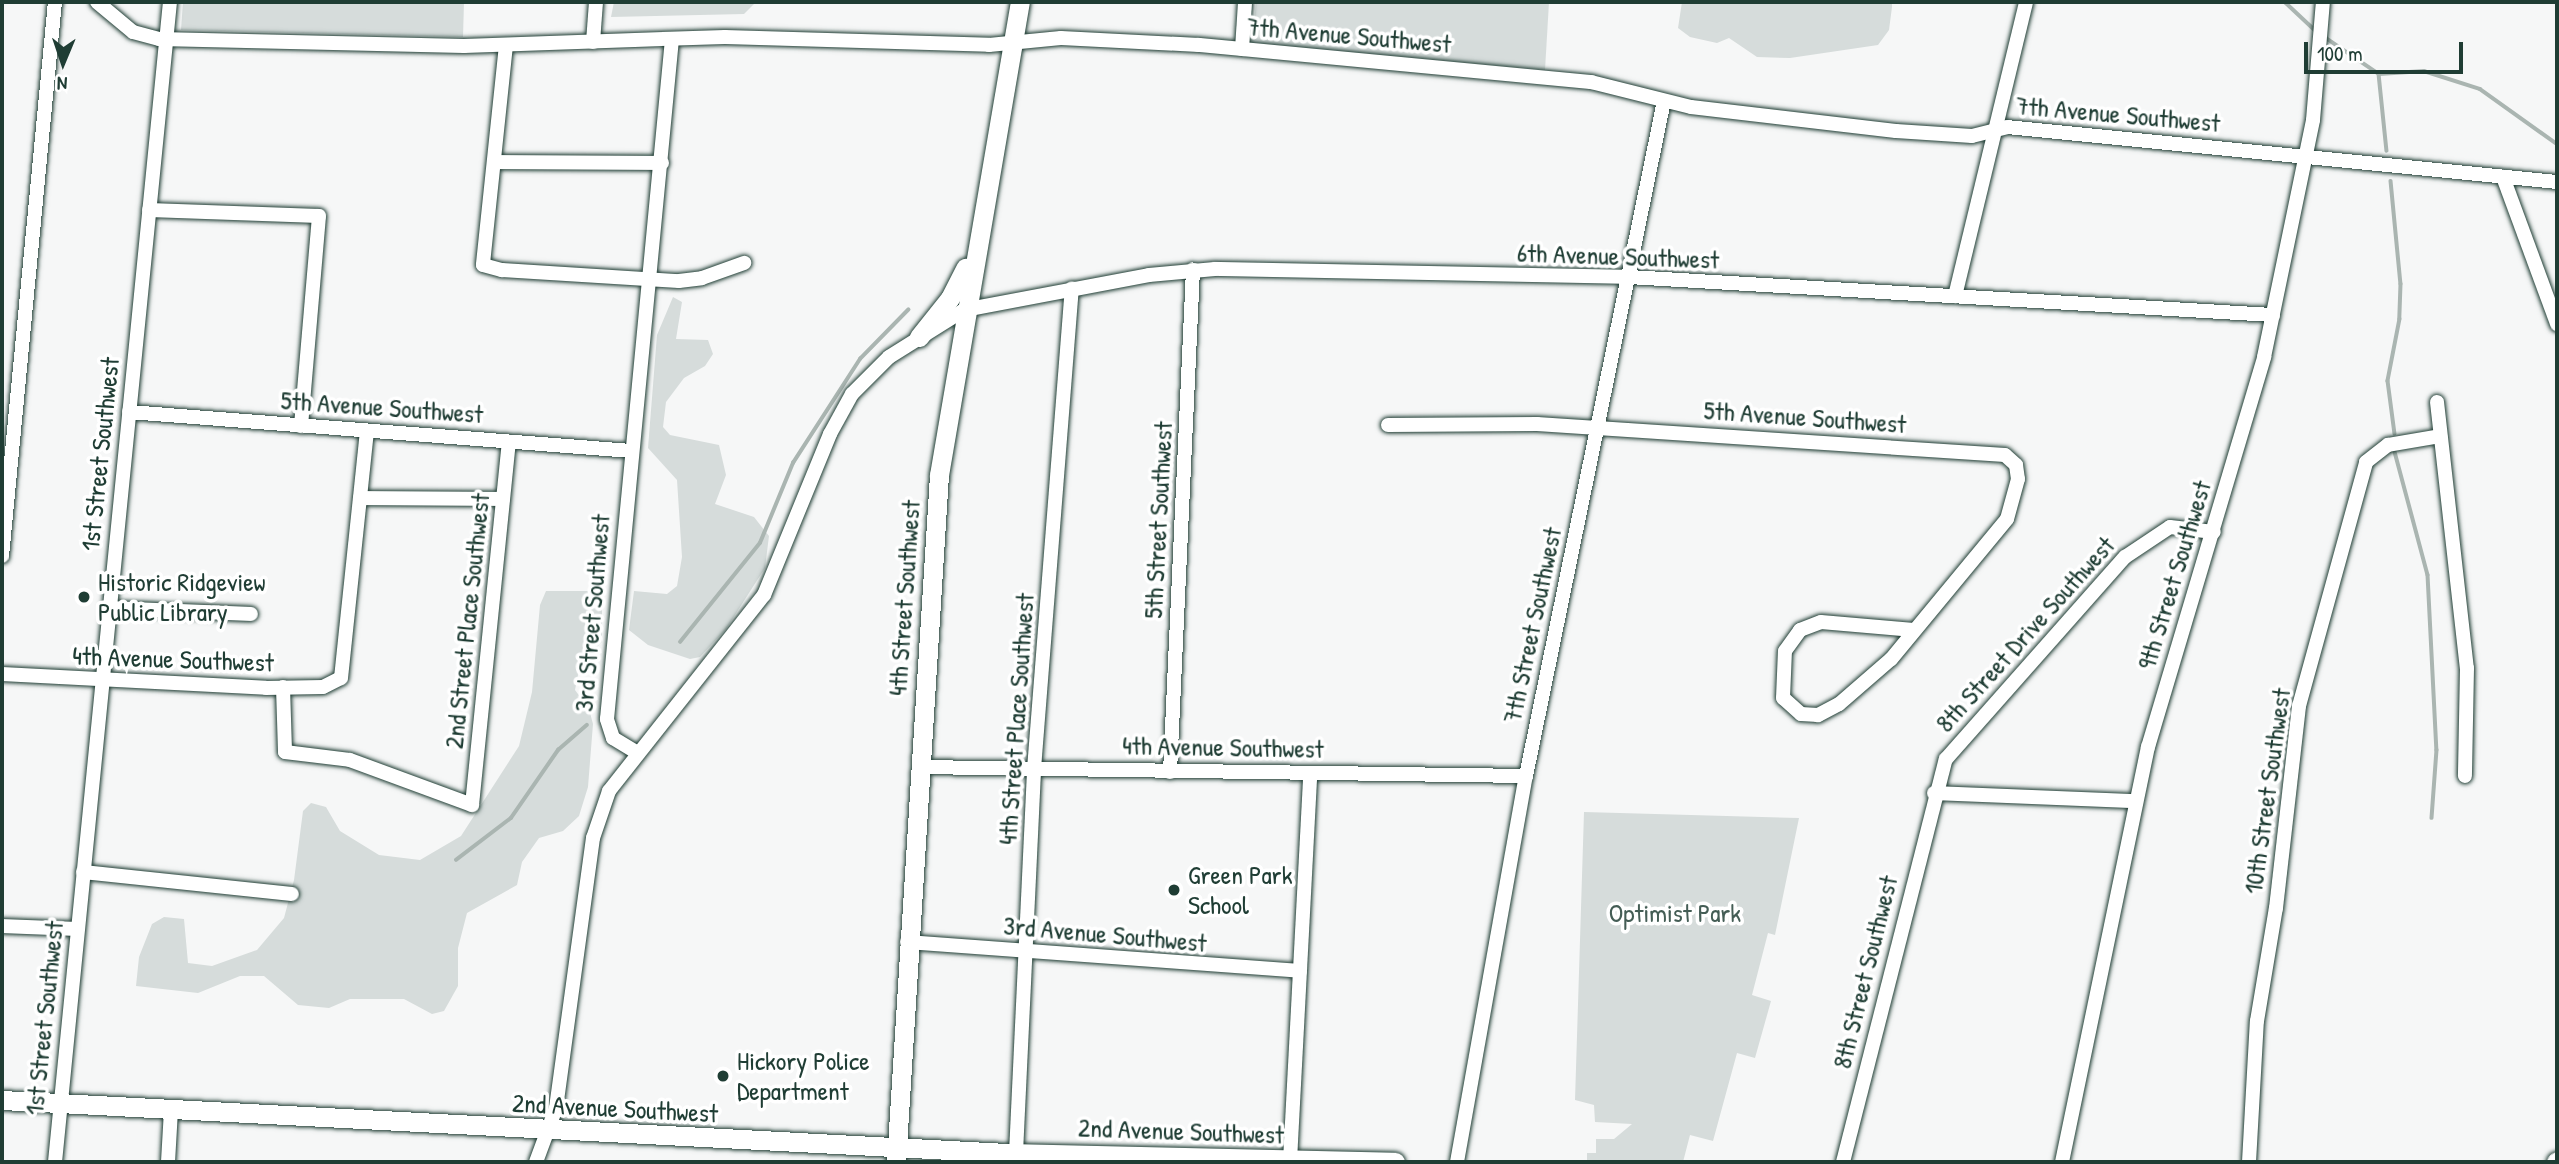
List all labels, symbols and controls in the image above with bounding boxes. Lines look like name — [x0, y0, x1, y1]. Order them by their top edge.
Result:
street label: 7th Avenue Southwest — [1246, 11, 1452, 59]
north arrow — [28, 28, 98, 98]
scale bar — [2307, 28, 2466, 72]
text: 100 m — [2317, 39, 2363, 68]
text: N — [57, 71, 68, 97]
street label: 7th Avenue Southwest — [2015, 90, 2221, 138]
street label: 6th Avenue Southwest — [1516, 237, 1720, 275]
street label: 1st Street Southwest — [74, 355, 126, 553]
street label: 5th Avenue Southwest — [280, 384, 484, 430]
street label: 5th Avenue Southwest — [1703, 394, 1907, 440]
street label: 5th Street Southwest — [1137, 421, 1179, 619]
street label: 9th Street Southwest — [2130, 477, 2218, 673]
street label: 2nd Street Place Southwest — [438, 492, 496, 750]
street label: 4th Street Southwest — [882, 499, 926, 697]
street label: 3rd Street Southwest — [568, 513, 616, 713]
street label: 7th Street Southwest — [1496, 524, 1568, 726]
street label: 8th Street Drive Southwest — [1929, 530, 2121, 738]
place label: Historic Ridgeview Public Library — [98, 566, 266, 628]
marker: Historic Ridgeview Public Library — [76, 589, 92, 605]
street label: 4th Street Place Southwest — [992, 592, 1040, 846]
street label: 4th Avenue Southwest — [72, 640, 274, 678]
street label: 10th Street Southwest — [2237, 686, 2297, 896]
street label: 4th Avenue Southwest — [1122, 730, 1324, 764]
place label: Green Park School — [1188, 859, 1292, 920]
street label: 8th Street Southwest — [1826, 872, 1904, 1072]
marker: Green Park School — [1166, 882, 1182, 898]
park label: Optimist Park — [1609, 897, 1741, 929]
street label: 3rd Avenue Southwest — [1002, 910, 1208, 958]
street label: 1st Street Southwest — [18, 919, 70, 1117]
place label: Hickory Police Department — [737, 1045, 869, 1106]
marker: Hickory Police Department — [715, 1068, 731, 1084]
street label: 2nd Avenue Southwest — [511, 1087, 719, 1129]
street label: 2nd Avenue Southwest — [1078, 1112, 1284, 1150]

